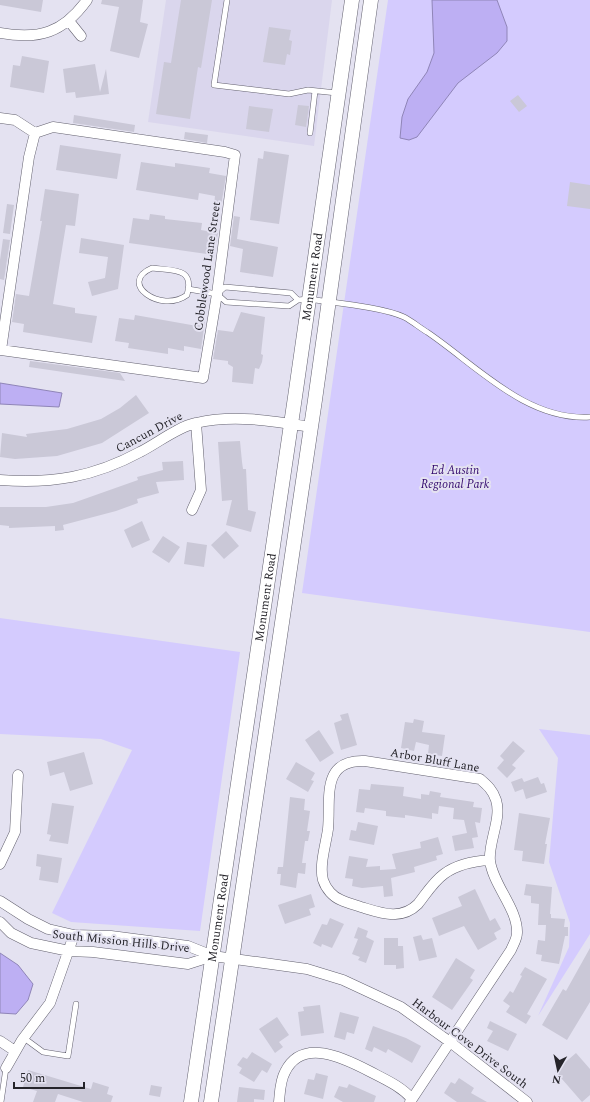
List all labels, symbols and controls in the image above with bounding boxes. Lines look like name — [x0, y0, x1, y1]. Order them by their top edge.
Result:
street label: Cobblewood Lane Street — [189, 200, 226, 332]
street label: Monument Road — [297, 231, 329, 322]
street label: Cancun Drive — [112, 407, 186, 458]
park label: Ed Austin Regional Park — [421, 461, 490, 494]
street label: Monument Road — [250, 552, 282, 643]
street label: Arbor Bluff Lane — [389, 743, 481, 778]
street label: Monument Road — [203, 872, 235, 964]
street label: South Mission Hills Drive — [51, 925, 191, 958]
street label: Harbour Cove Drive South — [408, 993, 532, 1094]
north arrow — [538, 1050, 578, 1090]
scale bar — [14, 1064, 84, 1090]
text: 50 m — [20, 1069, 45, 1088]
text: N — [551, 1070, 562, 1088]

